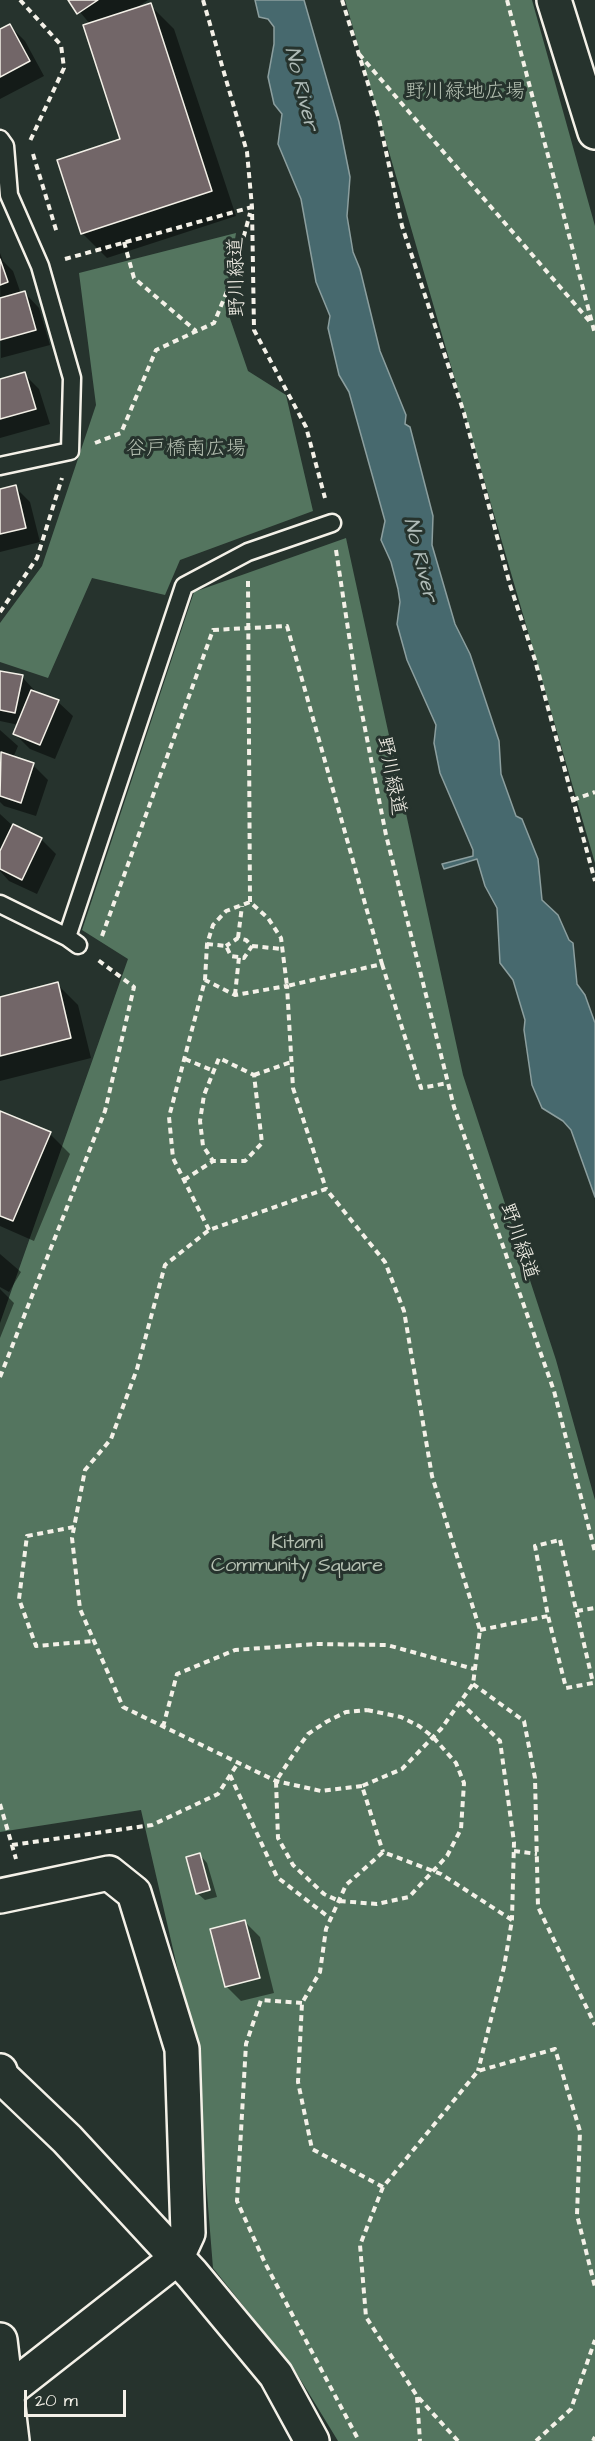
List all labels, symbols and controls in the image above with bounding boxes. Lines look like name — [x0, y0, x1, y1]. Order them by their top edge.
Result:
water label: No River — [277, 45, 323, 133]
park label: 野川緑地広場 — [405, 81, 525, 105]
street label: 野川緑道 — [225, 237, 251, 317]
park label: 谷戸橋南広場 — [126, 438, 246, 462]
water label: No River — [396, 516, 442, 604]
street label: 野川緑道 — [371, 734, 409, 818]
street label: 野川緑道 — [494, 1200, 542, 1284]
park label: Kitami Community Square — [211, 1532, 383, 1579]
scale bar — [27, 2378, 129, 2416]
text: 20 m — [35, 2388, 78, 2413]

